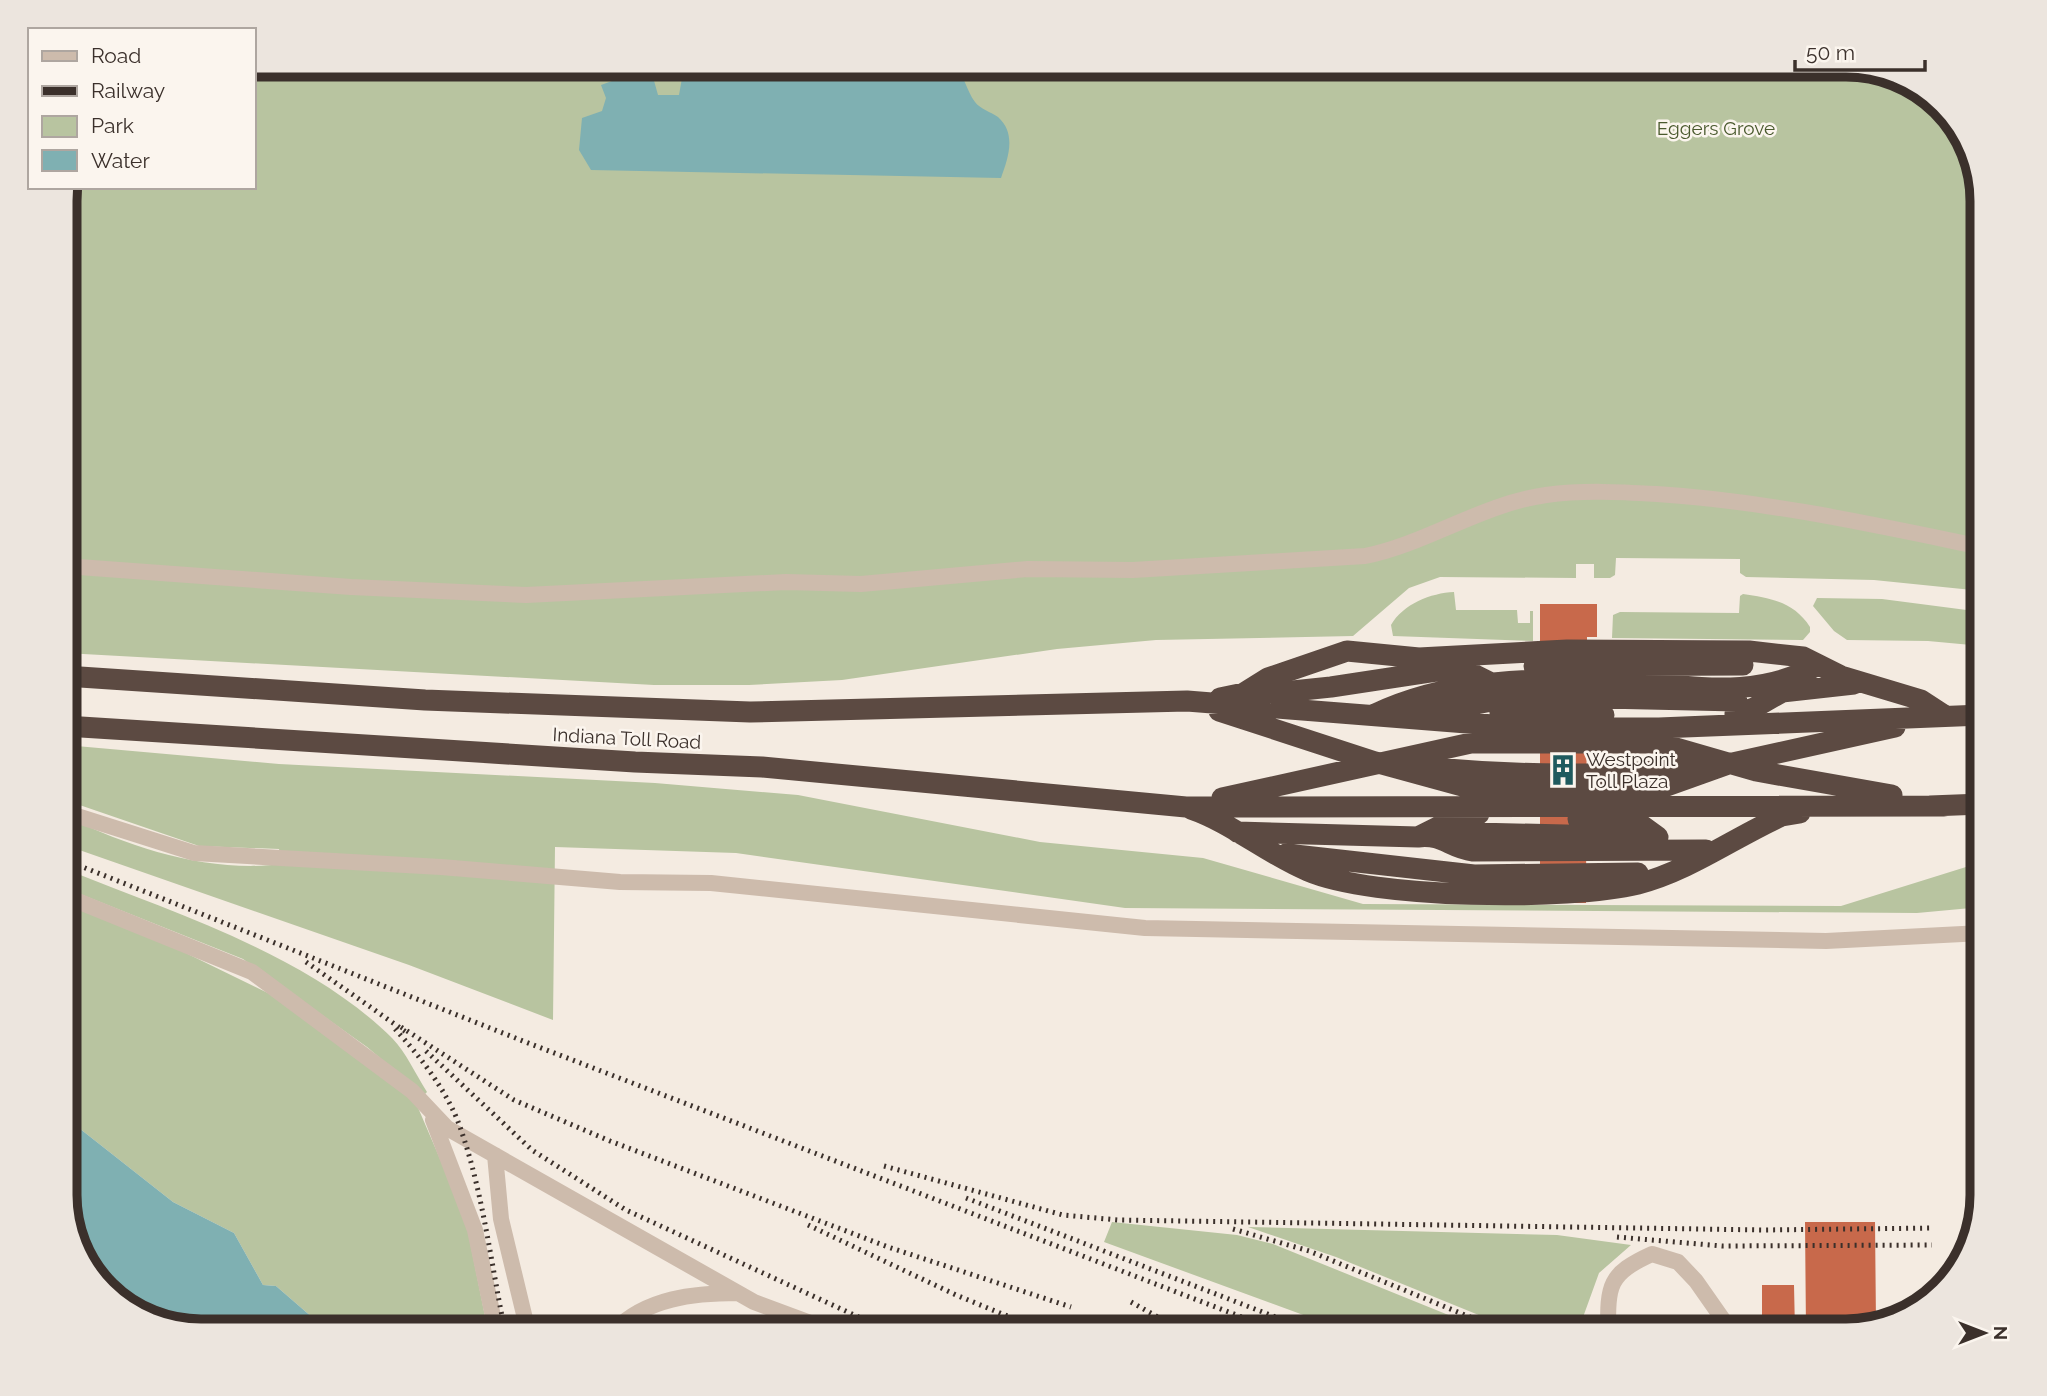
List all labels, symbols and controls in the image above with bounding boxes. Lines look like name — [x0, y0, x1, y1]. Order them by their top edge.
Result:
legend — [28, 28, 256, 189]
scale bar — [1795, 28, 1924, 72]
text: 50 m — [1806, 40, 1855, 65]
text: Road — [91, 43, 141, 68]
text: Railway — [91, 78, 165, 103]
text: Park — [91, 113, 134, 138]
park label: Eggers Grove — [1657, 117, 1775, 139]
text: Water — [91, 148, 150, 173]
street label: Indiana Toll Road — [552, 723, 702, 753]
place label: Westpoint Toll Plaza — [1586, 748, 1676, 792]
building icon: Westpoint Toll Plaza — [1546, 753, 1580, 787]
north arrow — [1949, 1298, 2019, 1368]
text: N — [1990, 1326, 2012, 1340]

